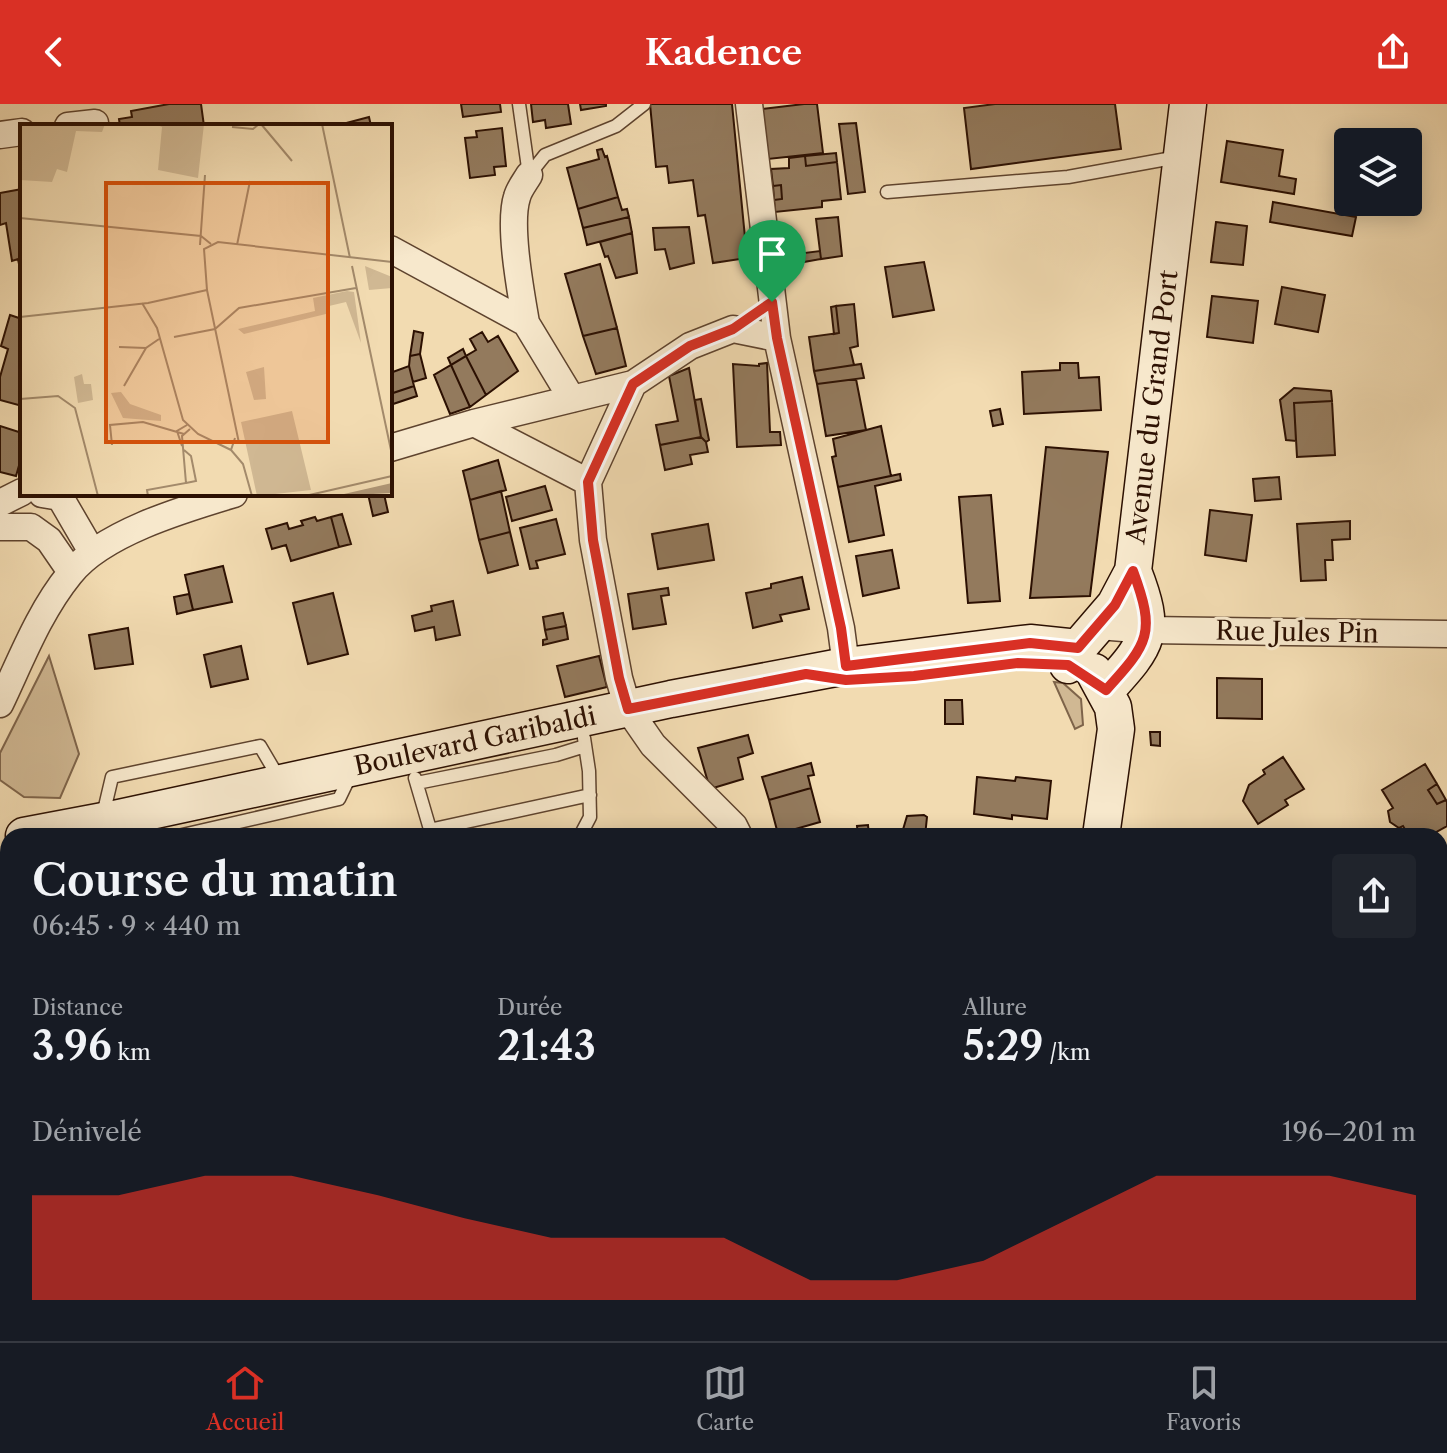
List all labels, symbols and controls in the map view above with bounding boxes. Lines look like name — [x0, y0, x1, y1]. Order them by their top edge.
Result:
icon: back — [32, 30, 76, 74]
text: Kadence — [645, 30, 802, 74]
icon: share — [1371, 30, 1415, 74]
inset map — [20, 124, 392, 496]
map controls — [1334, 128, 1422, 216]
button: layers — [1334, 128, 1422, 216]
pin — [738, 220, 806, 302]
icon: arrive — [750, 232, 794, 276]
street label: Avenue du Grand Port — [1119, 268, 1185, 547]
street label: Rue Jules Pin — [1215, 615, 1379, 649]
street label: Boulevard Garibaldi — [351, 700, 599, 782]
text: Course du matin — [32, 853, 398, 907]
button: share — [1332, 854, 1416, 938]
text: 06:45 · 9 × 440 m — [32, 910, 241, 942]
text: Distance — [32, 994, 123, 1021]
text: Durée — [497, 994, 562, 1021]
text: Allure — [963, 994, 1027, 1021]
text: 3.96 — [32, 1021, 112, 1070]
text: 21:43 — [497, 1021, 596, 1070]
text: 5:29 — [963, 1021, 1043, 1070]
text: km — [112, 1039, 151, 1066]
text: /km — [1043, 1039, 1090, 1066]
text: Dénivelé — [32, 1116, 142, 1148]
text: 196–201 m — [1282, 1116, 1416, 1148]
tab: Accueil — [206, 1361, 284, 1436]
tab: Carte — [696, 1361, 754, 1436]
tab: Favoris — [1166, 1361, 1241, 1436]

